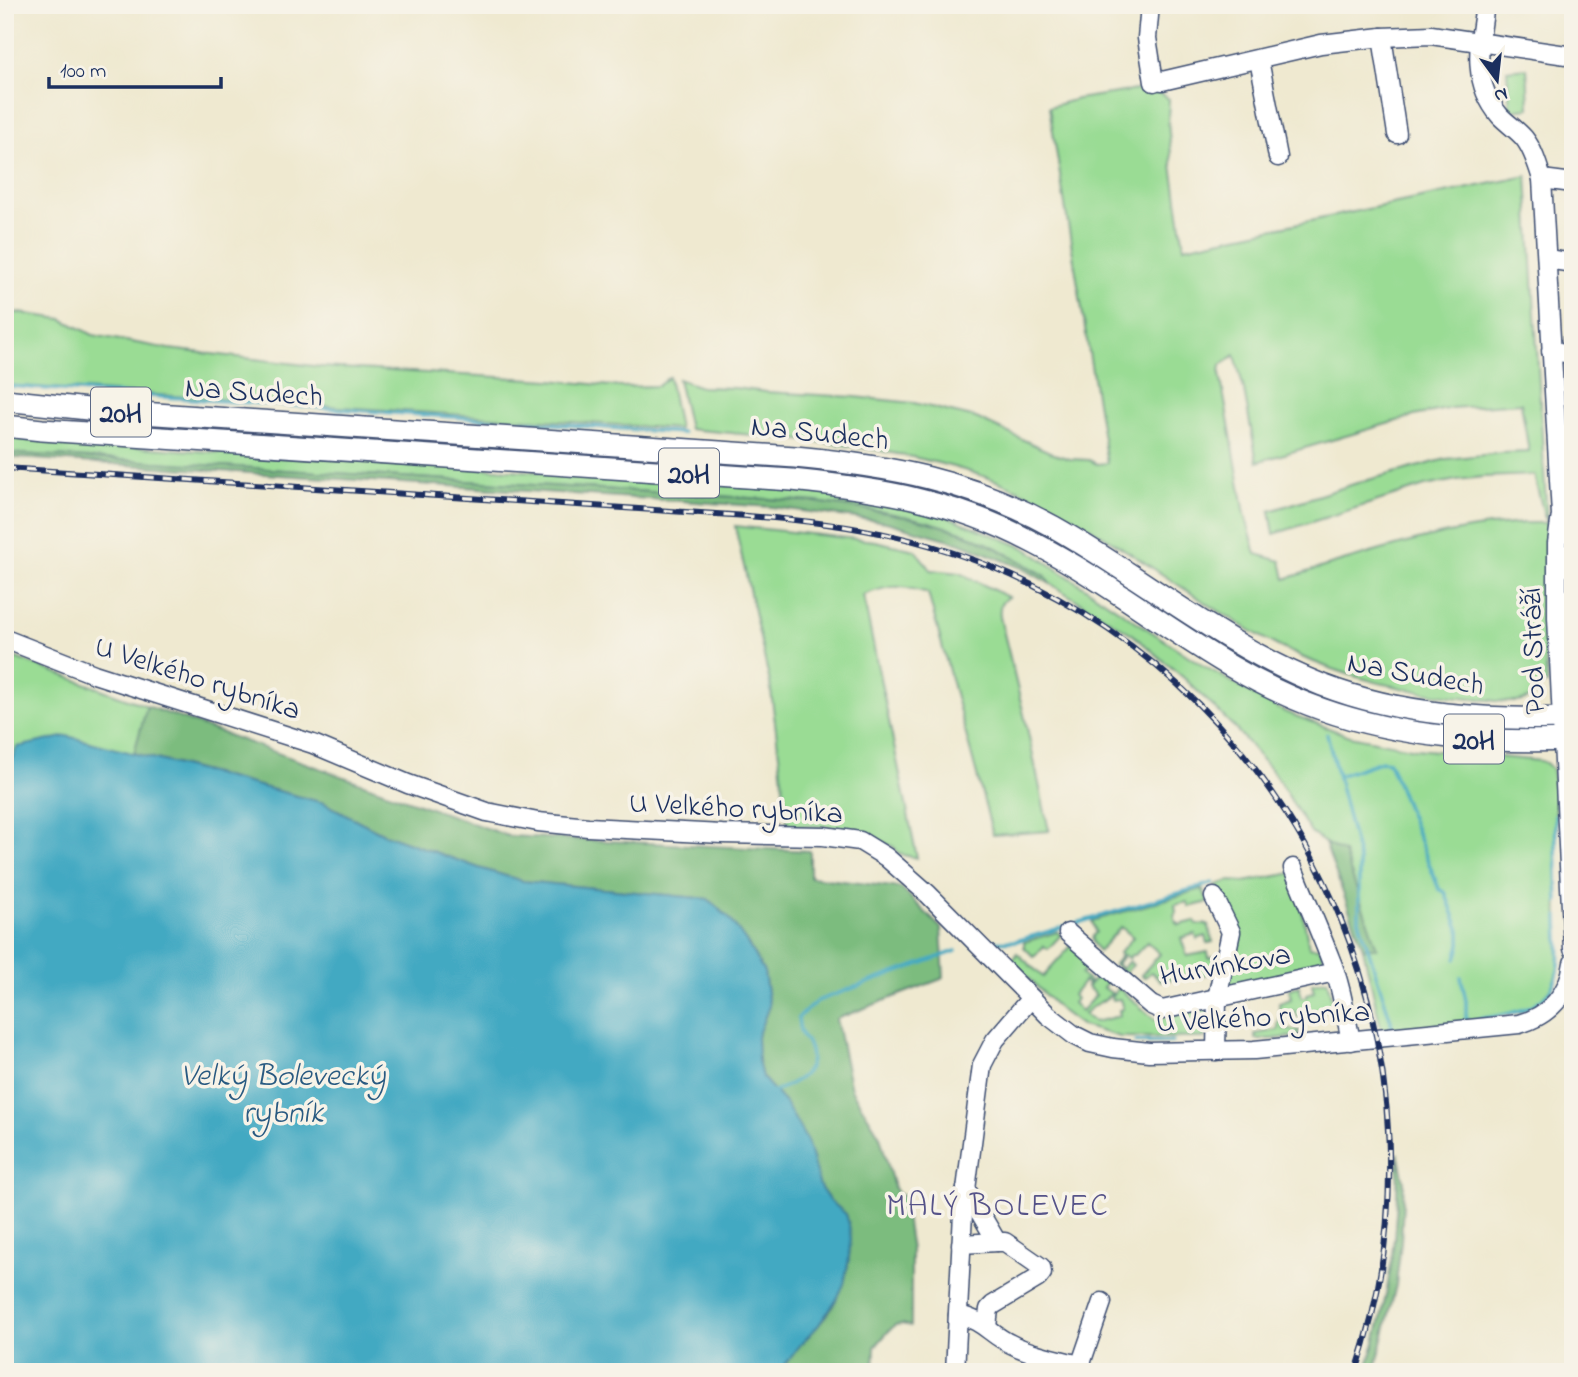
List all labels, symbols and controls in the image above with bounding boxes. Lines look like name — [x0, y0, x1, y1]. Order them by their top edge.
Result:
scale bar — [49, 46, 220, 90]
north arrow — [1462, 46, 1532, 116]
text: 100 m — [60, 57, 106, 87]
text: N — [1491, 79, 1510, 109]
street label: Na Sudech — [183, 367, 324, 421]
road number: 20H — [91, 388, 151, 436]
street label: Na Sudech — [749, 406, 891, 464]
road number: 20H — [659, 448, 719, 498]
street label: Pod Stráží — [1511, 587, 1559, 715]
street label: U Velkého rybníka — [88, 626, 306, 734]
street label: Na Sudech — [1344, 642, 1487, 710]
road number: 20H — [1444, 714, 1504, 764]
street label: U Velkého rybníka — [628, 782, 844, 838]
street label: Hurvínkova — [1157, 934, 1294, 1000]
street label: U Velkého rybníka — [1155, 991, 1371, 1047]
water label: Velký Bolevecký rybník — [180, 1054, 387, 1138]
district label: MALÝ BOLEVEC — [886, 1184, 1110, 1231]

